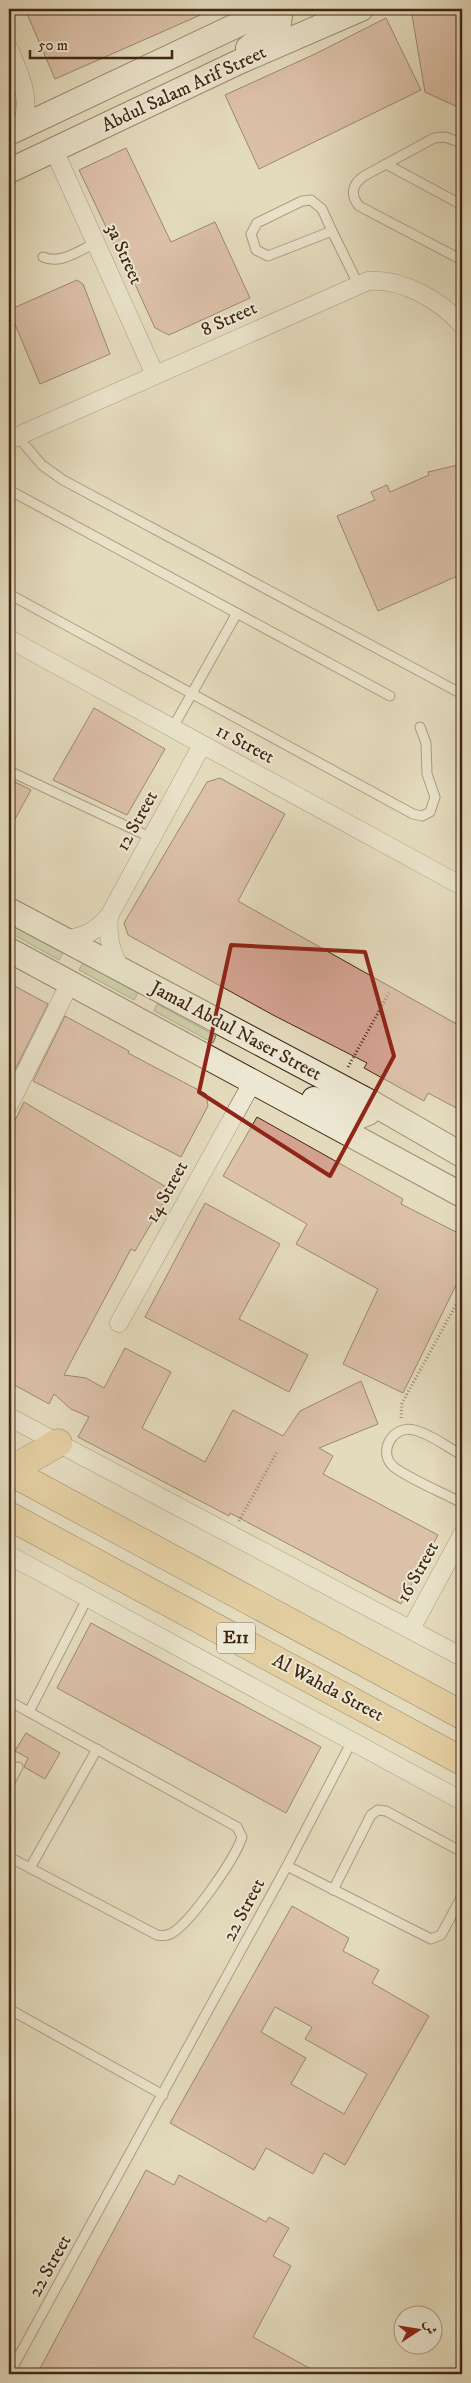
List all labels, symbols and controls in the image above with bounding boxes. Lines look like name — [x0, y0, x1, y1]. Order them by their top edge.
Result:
scale bar — [30, 28, 172, 60]
text: 50 m — [38, 36, 68, 55]
street label: Abdul Salam Arif Street — [98, 41, 270, 137]
street label: 3a Street — [100, 220, 148, 288]
street label: 8 Street — [198, 297, 260, 341]
street label: 11 Street — [212, 719, 278, 769]
street label: 12 Street — [111, 787, 163, 855]
street label: Jamal Abdul Naser Street — [145, 975, 325, 1086]
street label: 14 Street — [141, 1157, 193, 1227]
street label: 16 Street — [392, 1538, 444, 1606]
road number: E11 — [217, 1622, 255, 1654]
street label: Al Wahda Street — [268, 1649, 388, 1727]
street label: 22 Street — [218, 1875, 270, 1945]
street label: 22 Street — [24, 2231, 76, 2301]
north arrow — [394, 2306, 444, 2356]
text: ش — [419, 2319, 440, 2336]

